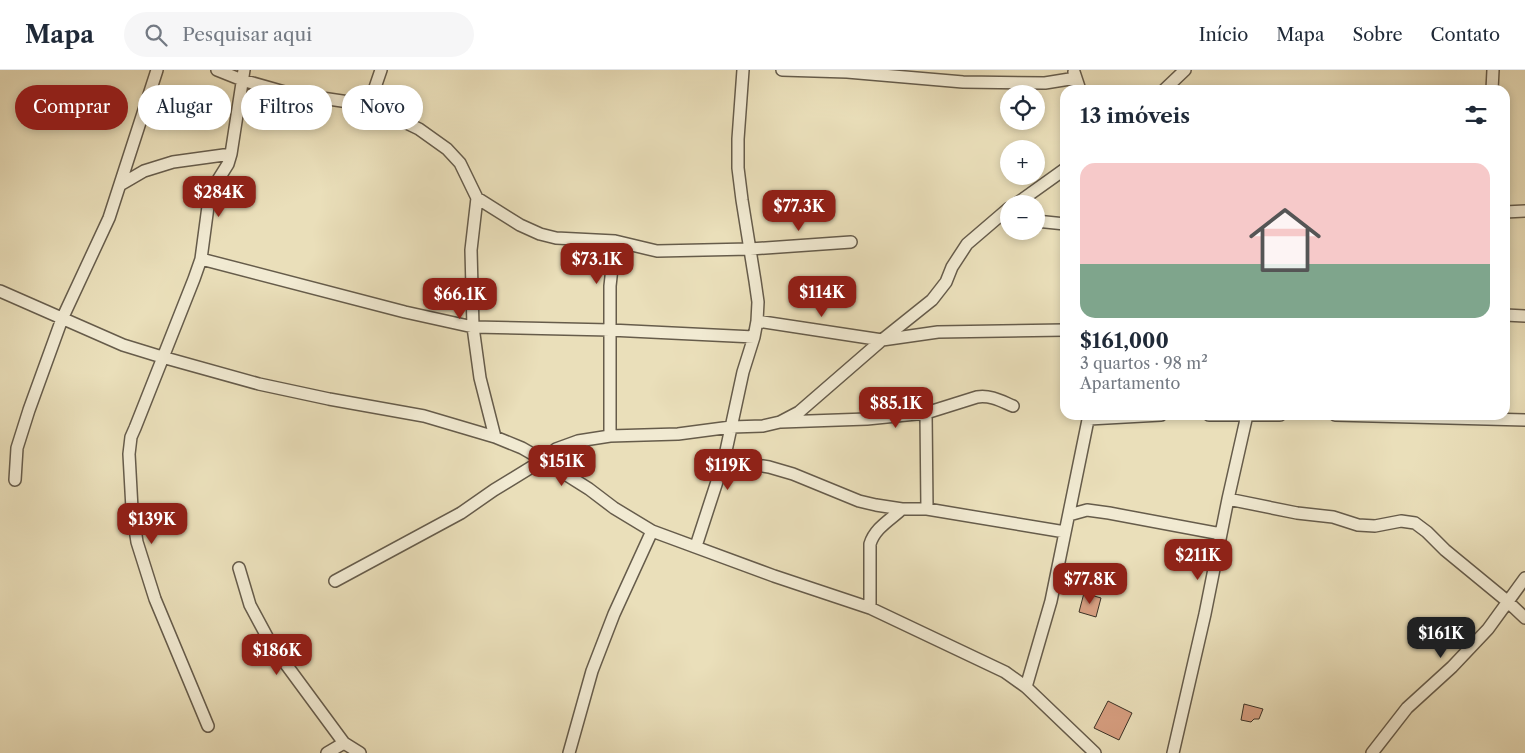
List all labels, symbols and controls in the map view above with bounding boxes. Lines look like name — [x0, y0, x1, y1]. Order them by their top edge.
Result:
search box — [124, 12, 474, 57]
text: Mapa — [25, 20, 94, 49]
icon: search — [142, 21, 170, 49]
text: Pesquisar aqui — [182, 23, 312, 46]
text: Início — [1199, 24, 1248, 46]
text: Mapa — [1276, 24, 1324, 46]
text: Sobre — [1352, 24, 1403, 46]
text: Contato — [1431, 24, 1500, 46]
chip: Comprar — [15, 85, 128, 130]
chip: Alugar — [138, 85, 231, 130]
chip: Filtros — [241, 85, 332, 130]
chip: Novo — [342, 85, 423, 130]
map controls — [1000, 85, 1045, 240]
button: locate — [1000, 85, 1045, 130]
icon: filters — [1462, 101, 1490, 129]
text: 13 imóveis — [1080, 103, 1190, 128]
button: + — [1000, 140, 1045, 185]
pin: $284K — [184, 176, 254, 218]
text: $284K — [194, 182, 244, 202]
pin: $77.3K — [758, 190, 840, 232]
button: − — [1000, 195, 1045, 240]
icon: home — [1240, 195, 1330, 285]
text: $77.3K — [773, 196, 825, 216]
pin: $73.1K — [556, 242, 638, 285]
text: $73.1K — [572, 249, 622, 269]
pin: $114K — [787, 276, 857, 318]
pin: $66.1K — [419, 278, 501, 320]
text: $114K — [799, 282, 845, 302]
text: $66.1K — [434, 284, 486, 304]
text: $161,000 — [1080, 328, 1169, 353]
text: 3 quartos · 98 m² — [1080, 353, 1208, 373]
text: Apartamento — [1080, 373, 1180, 393]
pin: $85.1K — [855, 386, 937, 429]
text: $85.1K — [870, 393, 922, 413]
pin: $151K — [527, 444, 597, 487]
pin: $119K — [693, 448, 763, 491]
text: $151K — [540, 451, 584, 471]
text: $119K — [705, 455, 751, 475]
pin: $139K — [117, 502, 187, 545]
text: $139K — [128, 509, 176, 529]
pin: $211K — [1163, 538, 1233, 581]
text: $211K — [1175, 545, 1221, 565]
pin: $77.8K — [1049, 562, 1131, 605]
text: $77.8K — [1064, 569, 1116, 589]
pin: $161K — [1406, 616, 1476, 659]
text: $161K — [1418, 623, 1464, 643]
pin: $186K — [242, 634, 312, 676]
text: $186K — [253, 640, 301, 660]

